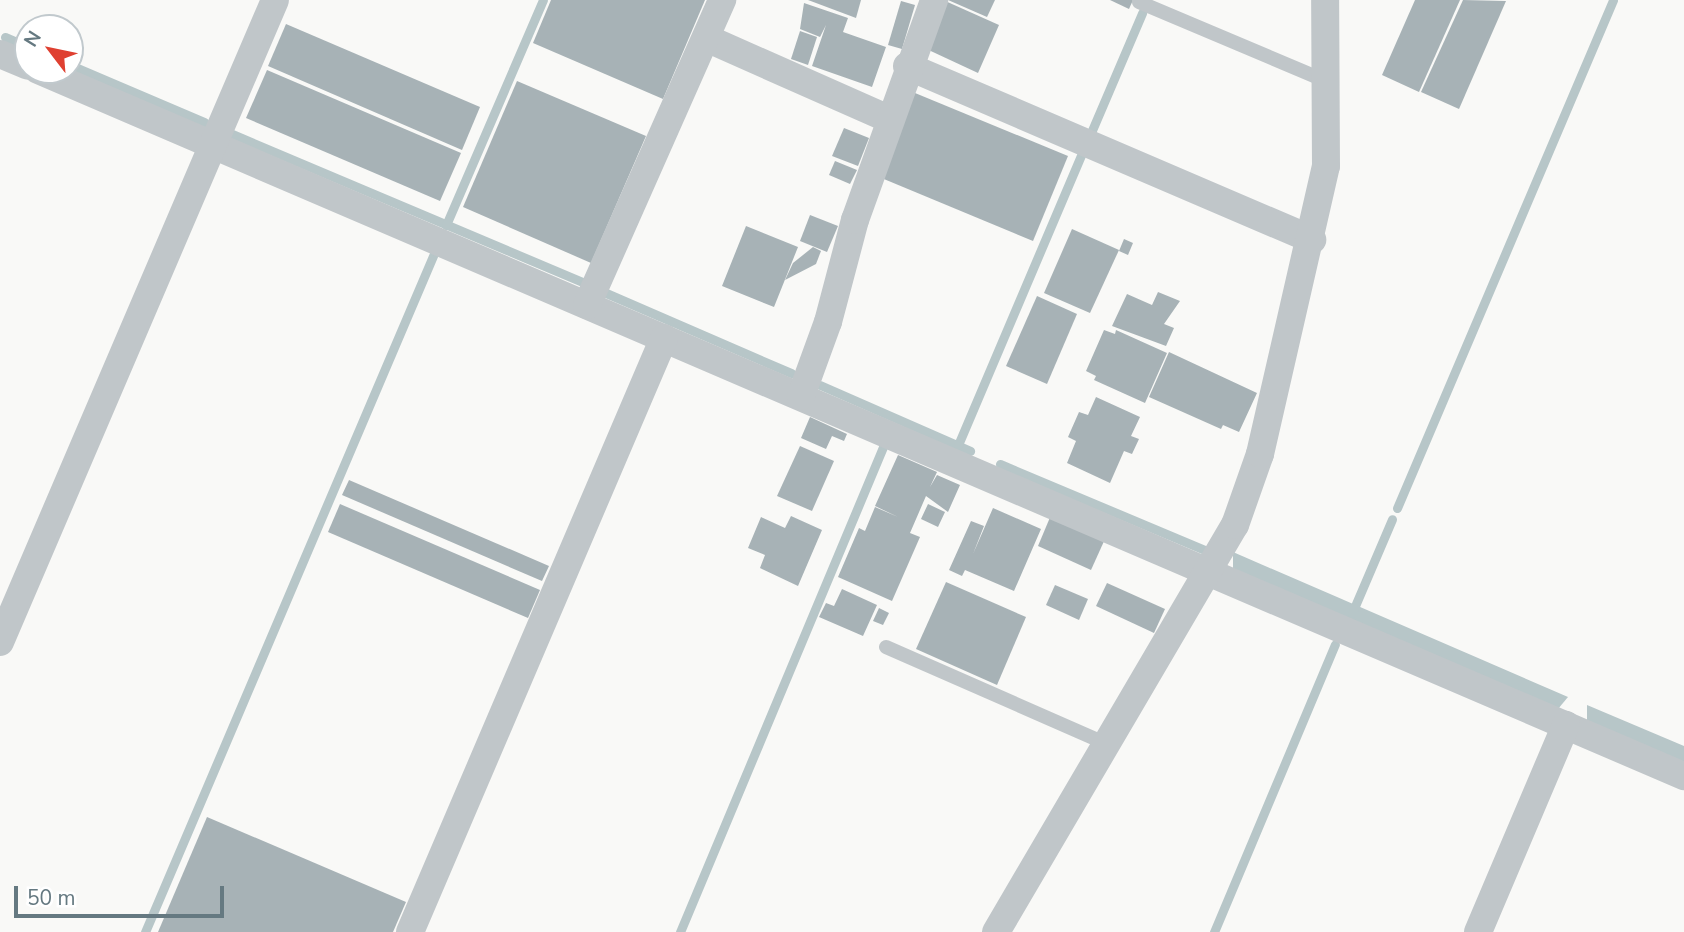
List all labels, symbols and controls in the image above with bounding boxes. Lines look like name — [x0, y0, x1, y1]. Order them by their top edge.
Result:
north arrow — [14, 14, 84, 84]
text: N — [18, 26, 48, 52]
scale bar — [18, 872, 228, 916]
text: 50 m — [27, 884, 76, 912]

